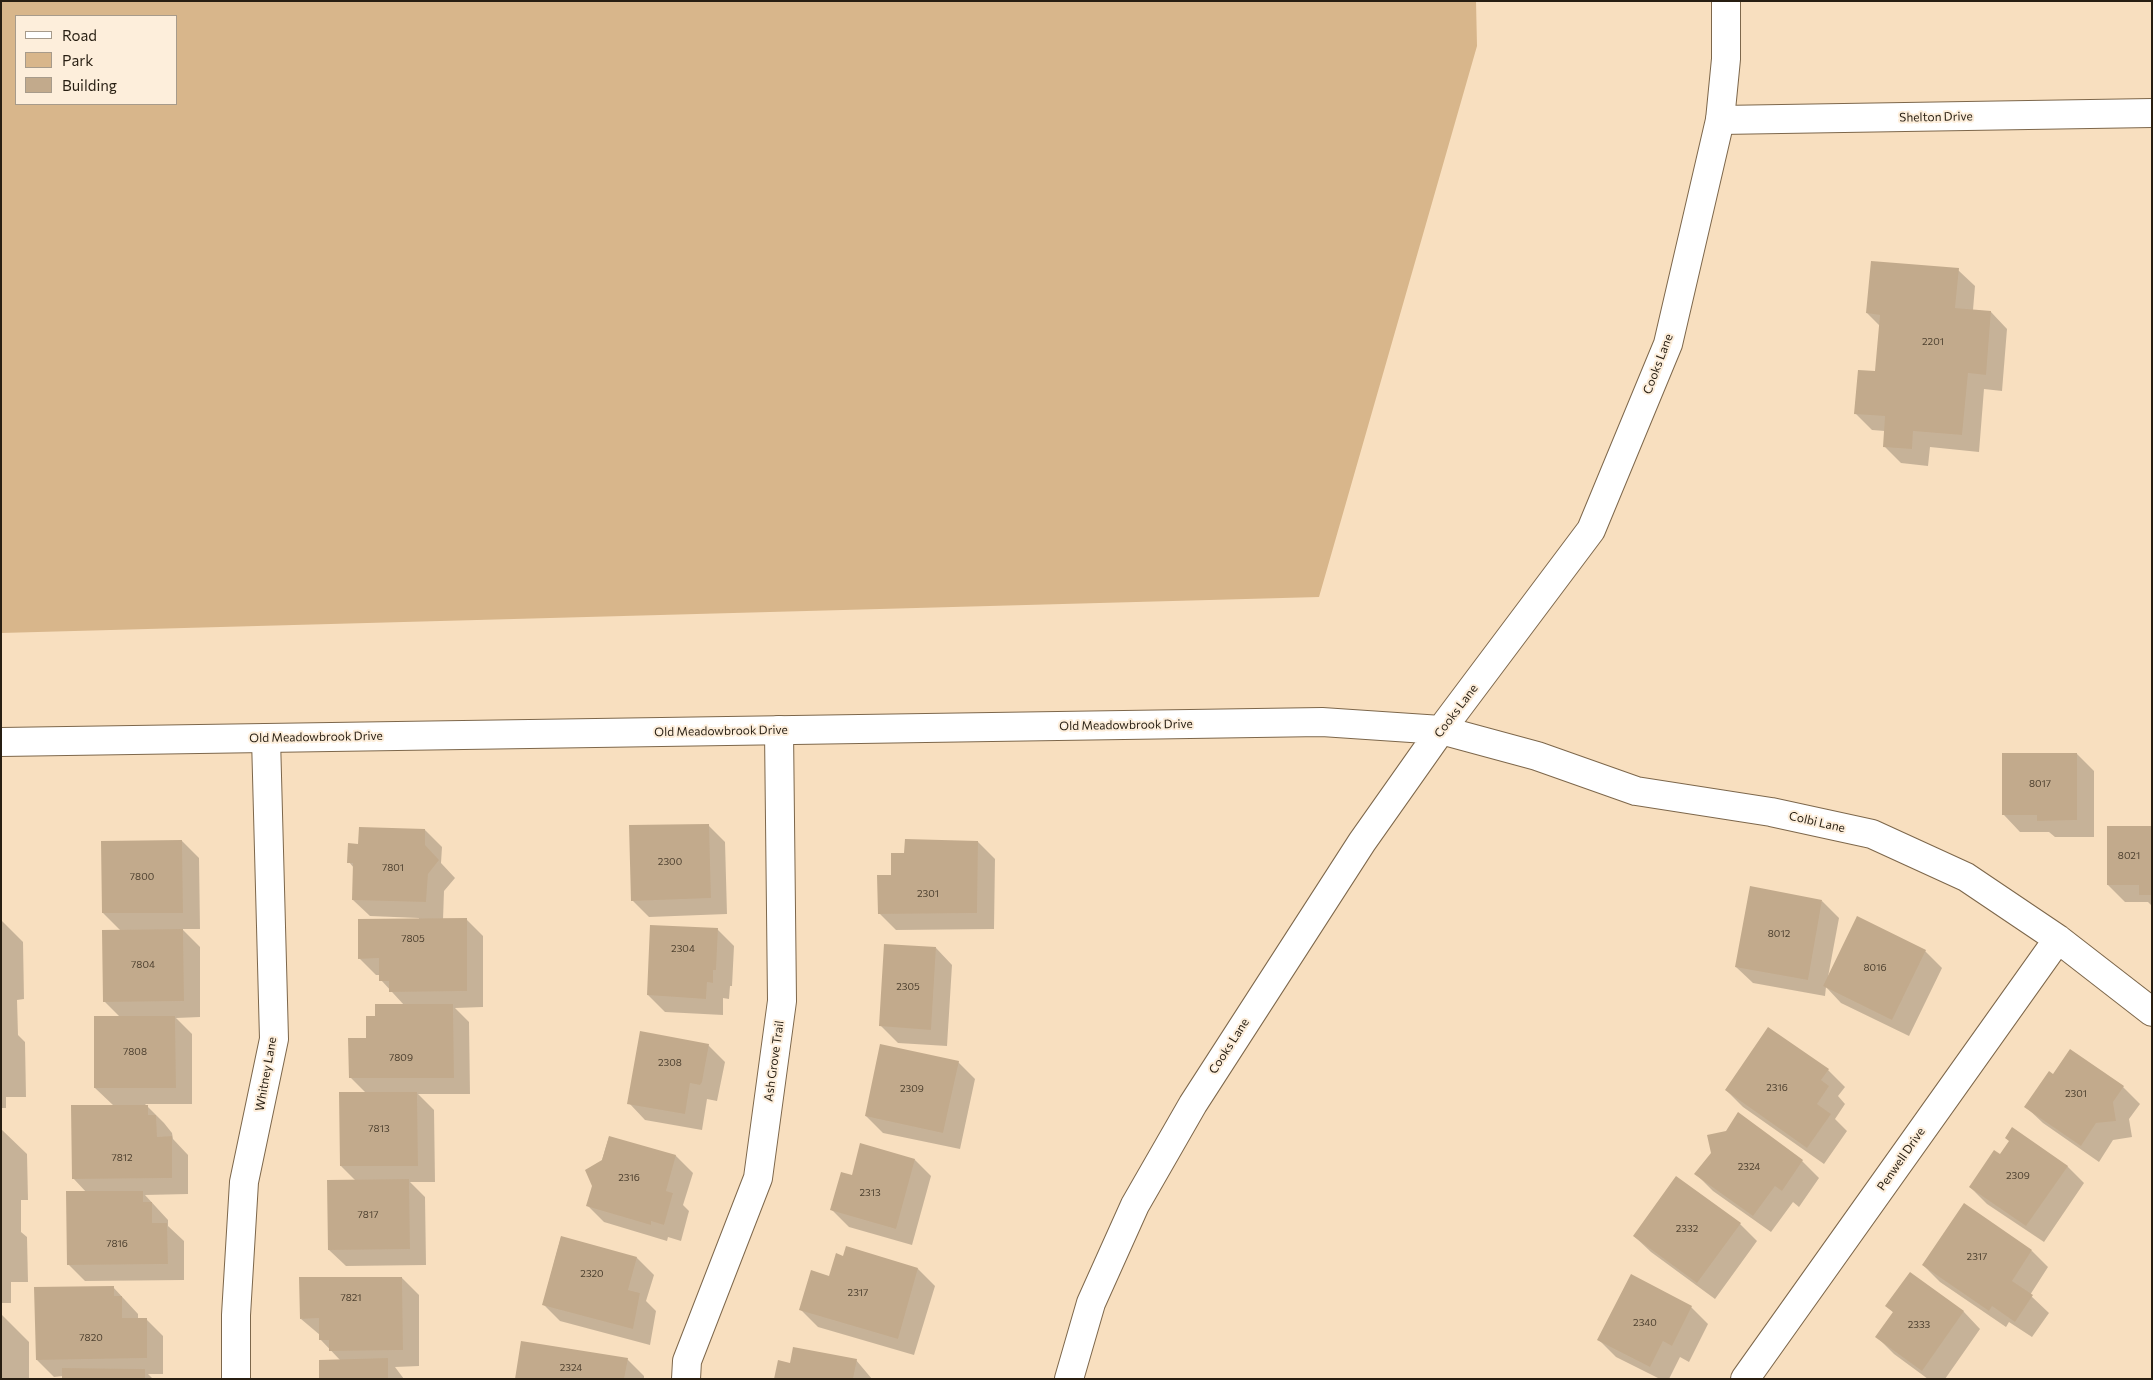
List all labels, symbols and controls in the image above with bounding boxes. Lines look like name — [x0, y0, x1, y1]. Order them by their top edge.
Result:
legend — [15, 15, 178, 105]
text: Road — [62, 26, 97, 44]
text: Park — [62, 51, 93, 69]
text: Building — [62, 76, 117, 94]
street label: Shelton Drive — [1899, 109, 1973, 125]
street label: Cooks Lane — [1640, 332, 1676, 396]
house number: 2201 — [1922, 336, 1944, 348]
street label: Cooks Lane — [1431, 681, 1481, 741]
street label: Old Meadowbrook Drive — [1059, 717, 1193, 733]
street label: Old Meadowbrook Drive — [654, 723, 788, 739]
street label: Old Meadowbrook Drive — [249, 729, 383, 745]
house number: 8017 — [2029, 778, 2051, 790]
street label: Colbi Lane — [1787, 809, 1847, 835]
house number: 8021 — [2118, 850, 2140, 862]
house number: 2300 — [658, 856, 682, 868]
house number: 7801 — [382, 862, 404, 874]
house number: 7800 — [130, 871, 154, 883]
house number: 2301 — [917, 888, 939, 900]
house number: 8012 — [1768, 928, 1790, 940]
house number: 7805 — [401, 933, 425, 945]
house number: 2304 — [671, 943, 695, 955]
house number: 7804 — [131, 959, 155, 971]
house number: 8016 — [1864, 962, 1886, 974]
house number: 2305 — [896, 981, 920, 993]
street label: Cooks Lane — [1206, 1016, 1252, 1076]
street label: Ash Grove Trail — [761, 1020, 787, 1102]
street label: Whitney Lane — [252, 1036, 280, 1112]
house number: 7808 — [123, 1046, 147, 1058]
house number: 7809 — [389, 1052, 413, 1064]
house number: 2308 — [658, 1057, 682, 1069]
house number: 2316 — [1766, 1082, 1788, 1094]
house number: 2309 — [900, 1083, 924, 1095]
house number: 2301 — [2065, 1088, 2087, 1100]
house number: 7813 — [368, 1123, 390, 1135]
street label: Penwell Drive — [1874, 1125, 1928, 1193]
house number: 7812 — [111, 1152, 133, 1164]
house number: 2324 — [1738, 1161, 1760, 1173]
house number: 2309 — [2006, 1170, 2030, 1182]
house number: 2316 — [618, 1172, 640, 1184]
house number: 2313 — [859, 1187, 881, 1199]
house number: 7817 — [358, 1209, 378, 1221]
house number: 2332 — [1676, 1223, 1698, 1235]
house number: 7816 — [106, 1238, 128, 1250]
house number: 2317 — [1967, 1251, 1987, 1263]
house number: 2320 — [580, 1268, 604, 1280]
house number: 2317 — [848, 1287, 868, 1299]
house number: 7821 — [340, 1292, 362, 1304]
house number: 2340 — [1633, 1317, 1657, 1329]
house number: 2333 — [1908, 1319, 1930, 1331]
house number: 7820 — [79, 1332, 103, 1344]
house number: 2324 — [560, 1362, 582, 1374]

